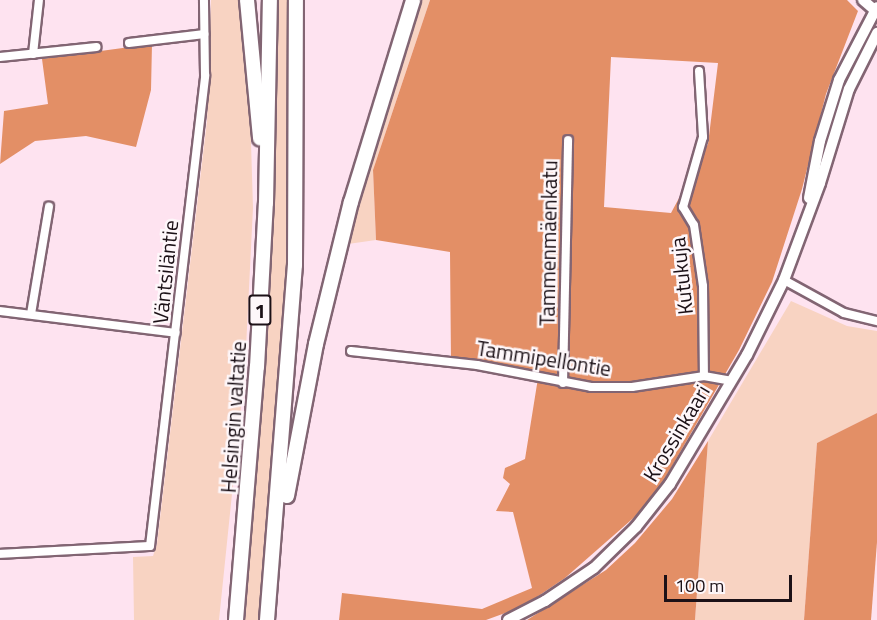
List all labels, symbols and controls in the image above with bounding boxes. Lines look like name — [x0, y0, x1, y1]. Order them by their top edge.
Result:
street label: Tammenmäenkatu — [534, 160, 562, 326]
street label: Väntsiläntie — [147, 219, 183, 325]
street label: Kutukuja — [664, 236, 698, 316]
road number: 1 — [248, 293, 272, 327]
street label: Tammipellontie — [475, 335, 613, 381]
street label: Helsingin valtatie — [215, 340, 251, 494]
street label: Krossinkaari — [637, 380, 715, 486]
scale bar — [667, 563, 794, 601]
text: 100 m — [675, 572, 724, 599]

